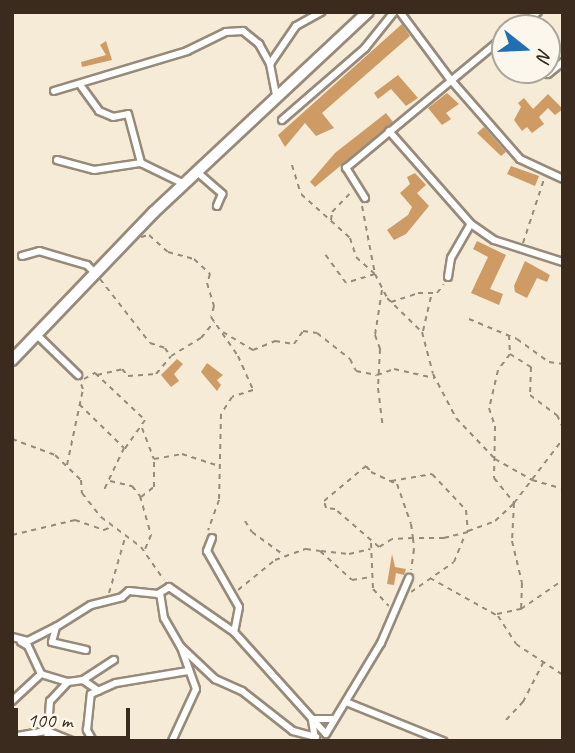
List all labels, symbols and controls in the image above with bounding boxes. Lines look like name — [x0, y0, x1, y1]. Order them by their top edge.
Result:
north arrow — [491, 14, 561, 84]
text: N — [531, 46, 557, 64]
scale bar — [18, 694, 133, 738]
text: 100 m — [27, 707, 72, 733]

